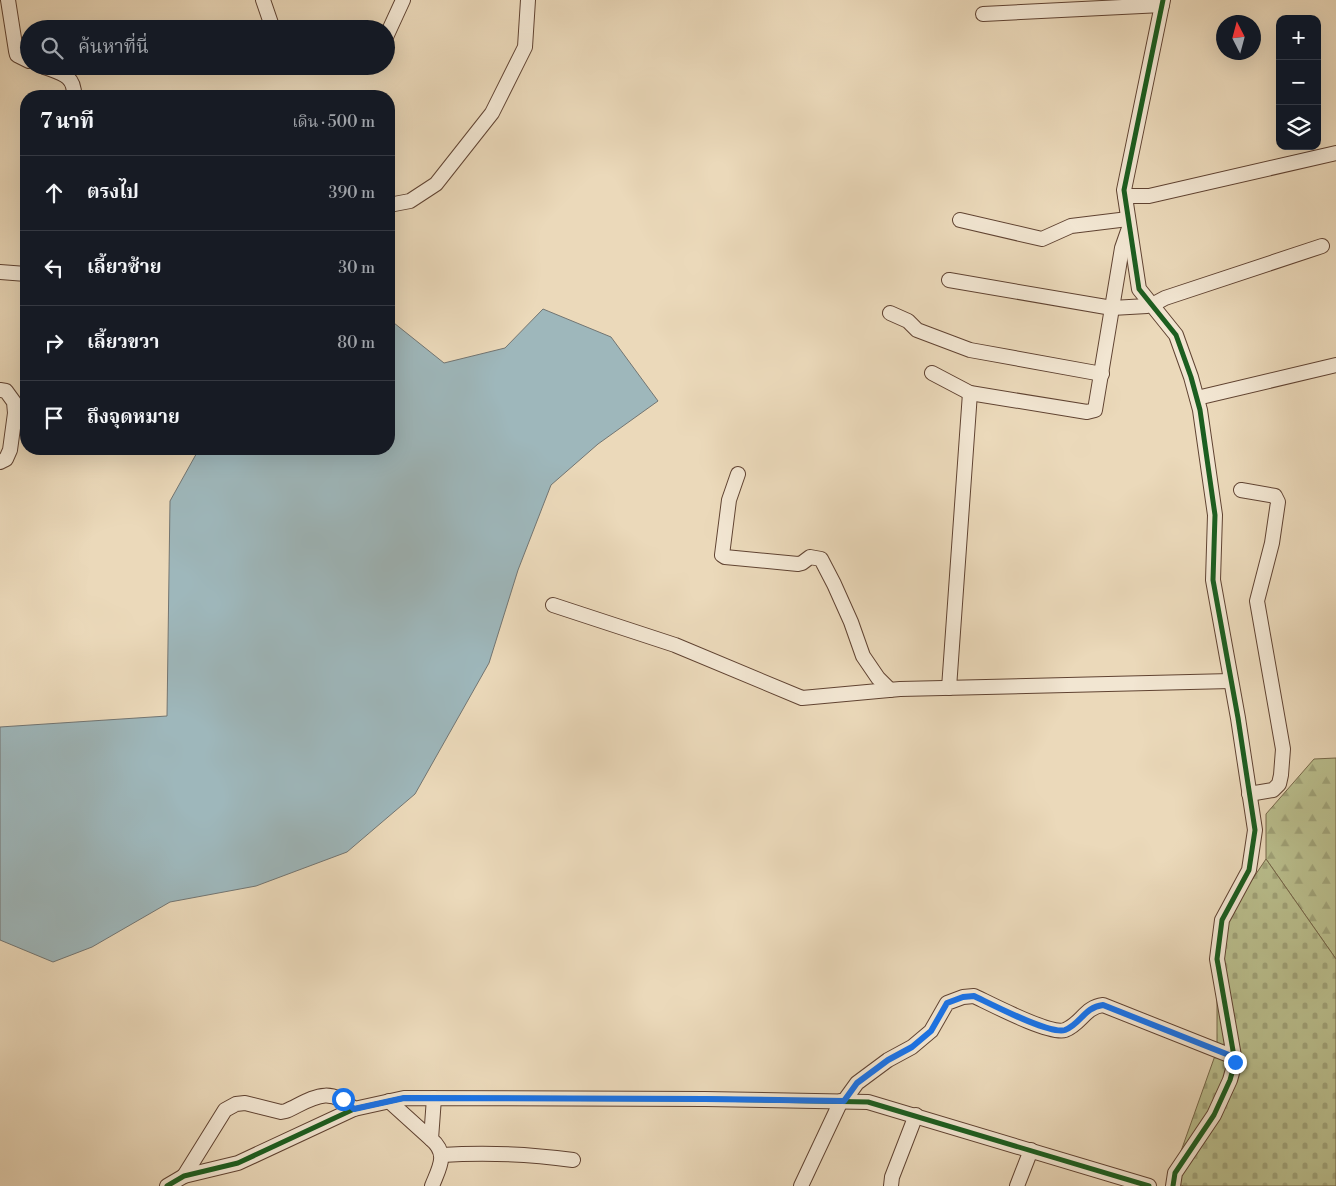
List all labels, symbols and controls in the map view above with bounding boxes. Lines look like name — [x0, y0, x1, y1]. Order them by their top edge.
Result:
north arrow — [1216, 15, 1261, 60]
map controls — [1276, 15, 1321, 150]
button: + — [1276, 15, 1321, 60]
search box — [20, 20, 395, 75]
icon: search — [38, 34, 66, 62]
text: ค้นหาที่นี่ — [78, 35, 149, 59]
button: − — [1276, 60, 1321, 105]
button: layers — [1276, 105, 1321, 150]
text: 7 นาที — [40, 109, 94, 135]
text: เดิน · 500 m — [292, 112, 375, 132]
icon: ahead — [40, 179, 68, 207]
text: ตรงไป — [87, 180, 139, 204]
text: 390 m — [329, 183, 375, 203]
icon: left — [40, 254, 68, 282]
text: เลี้ยวซ้าย — [87, 255, 161, 279]
text: 30 m — [338, 258, 375, 278]
icon: right — [40, 329, 68, 357]
text: เลี้ยวขวา — [87, 330, 159, 354]
text: 80 m — [337, 333, 375, 353]
icon: arrive — [40, 404, 68, 432]
text: ถึงจุดหมาย — [87, 405, 180, 429]
route end — [1224, 1051, 1247, 1074]
route start — [332, 1088, 355, 1111]

